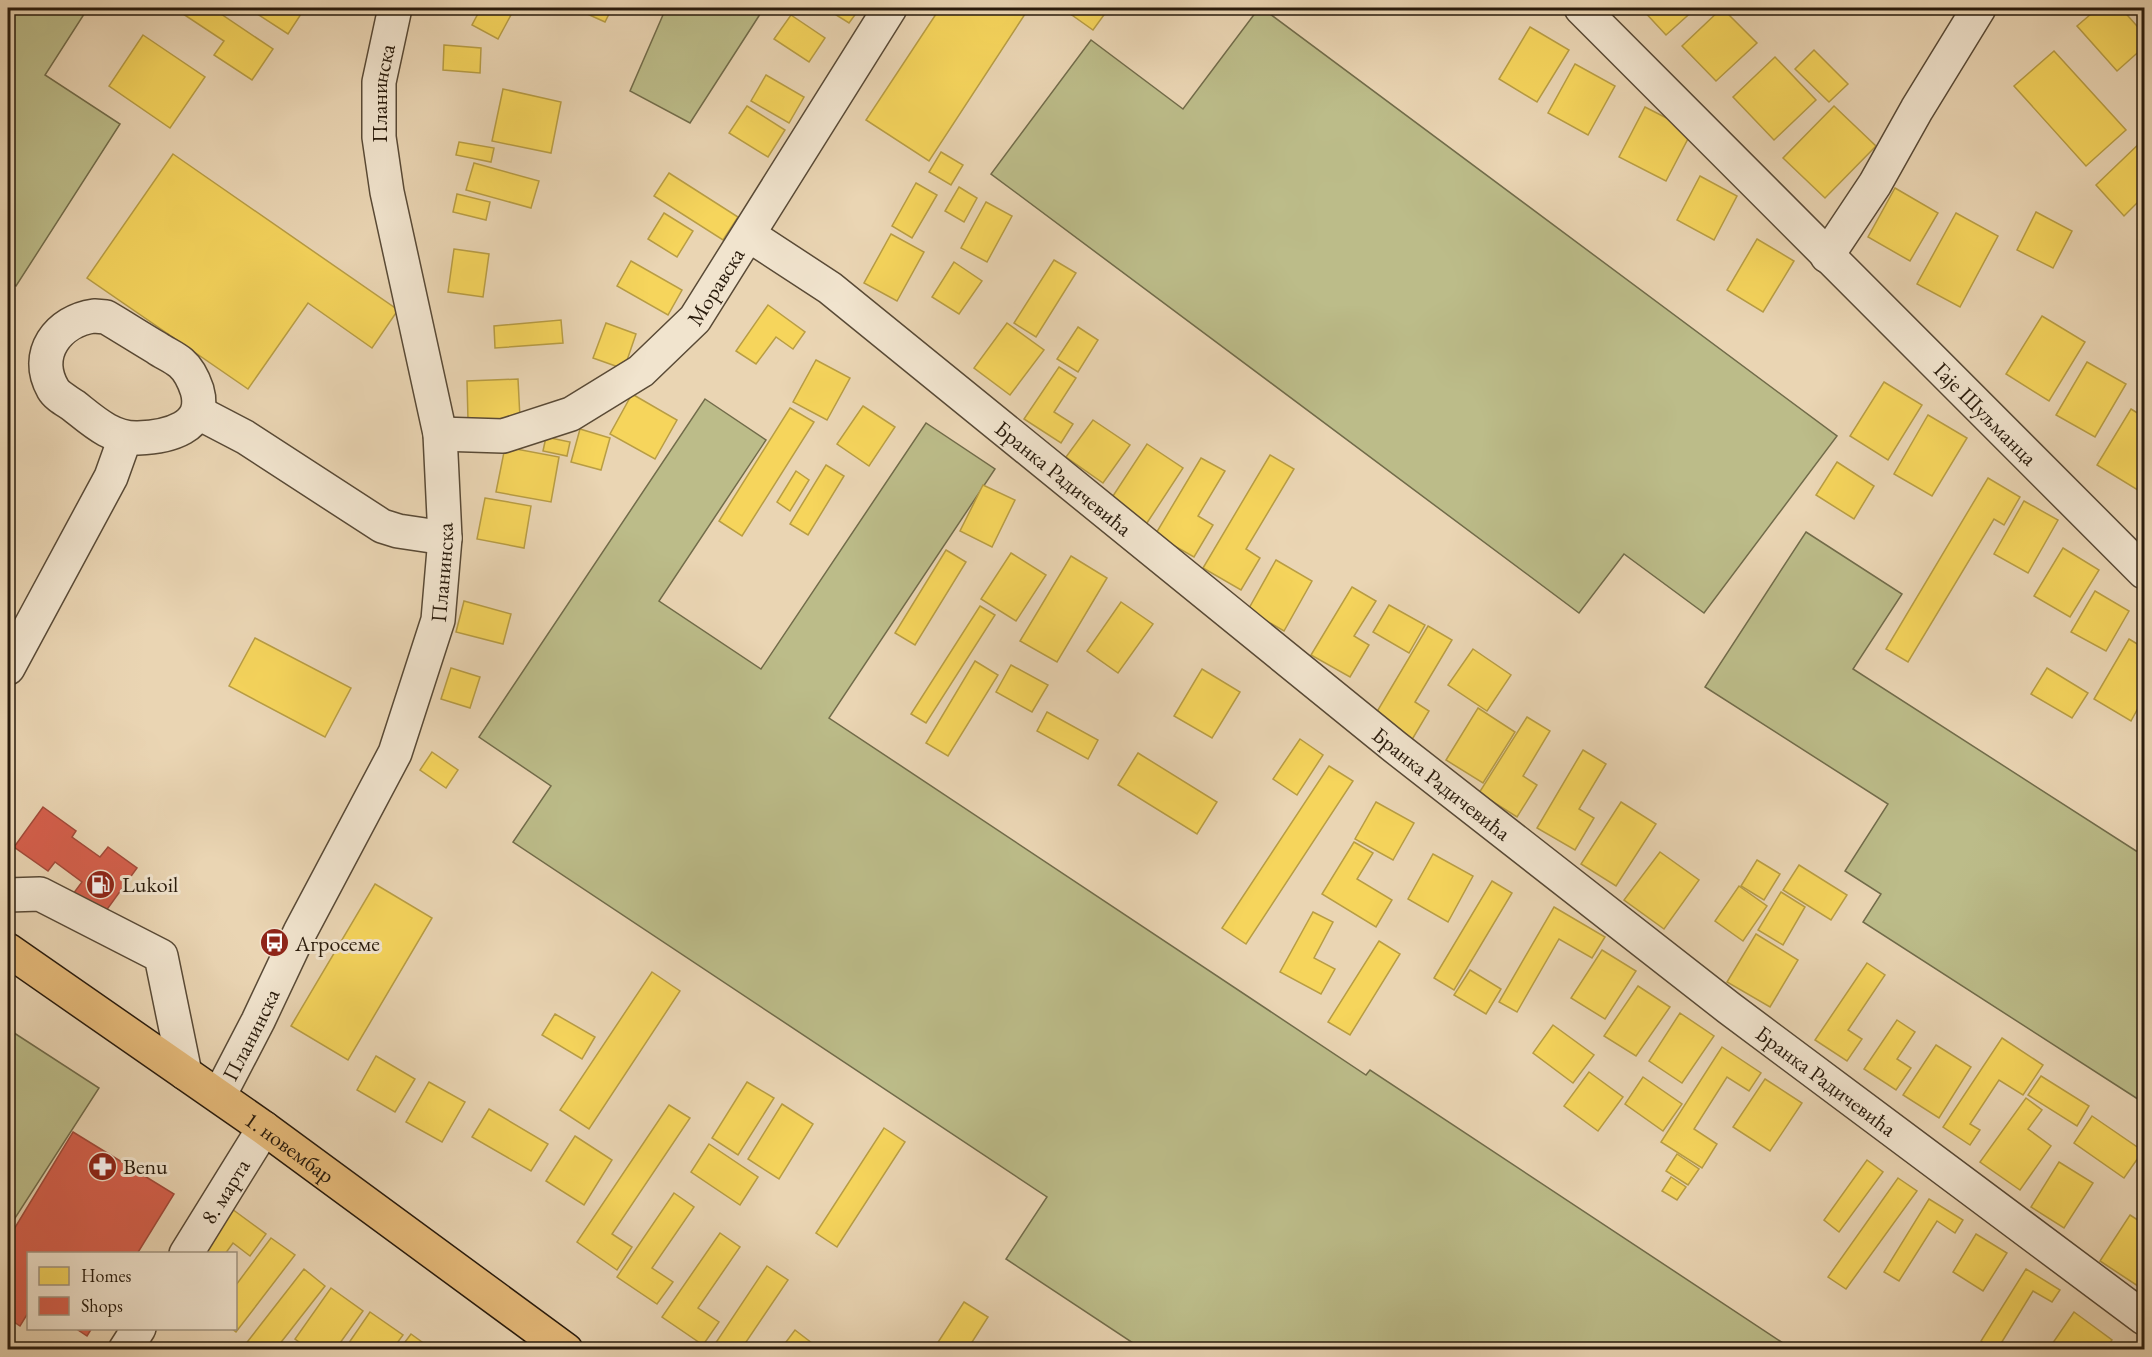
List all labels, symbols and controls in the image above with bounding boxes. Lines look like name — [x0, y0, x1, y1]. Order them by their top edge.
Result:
street label: Планинска — [365, 41, 401, 143]
street label: Моравска — [680, 242, 751, 331]
street label: Гаје Шуљманца — [1928, 355, 2044, 472]
street label: Бранка Радичевића — [989, 414, 1139, 542]
street label: Планинска — [423, 522, 460, 623]
street label: Бранка Радичевића — [1366, 720, 1517, 847]
fuel station icon: Lukoil — [85, 868, 117, 900]
place label: Lukoil — [122, 870, 178, 899]
bus stop icon: Агросеме — [258, 927, 290, 959]
place label: Агросеме — [294, 929, 380, 958]
street label: Планинска — [215, 984, 286, 1086]
street label: Бранка Радичевића — [1750, 1019, 1903, 1143]
street label: 1. новембар — [239, 1105, 341, 1190]
pharmacy icon: Benu — [86, 1150, 118, 1182]
place label: Benu — [123, 1152, 168, 1181]
street label: 8. марта — [194, 1153, 256, 1229]
legend — [27, 1252, 237, 1330]
text: Homes — [81, 1264, 132, 1287]
text: Shops — [81, 1294, 123, 1317]

